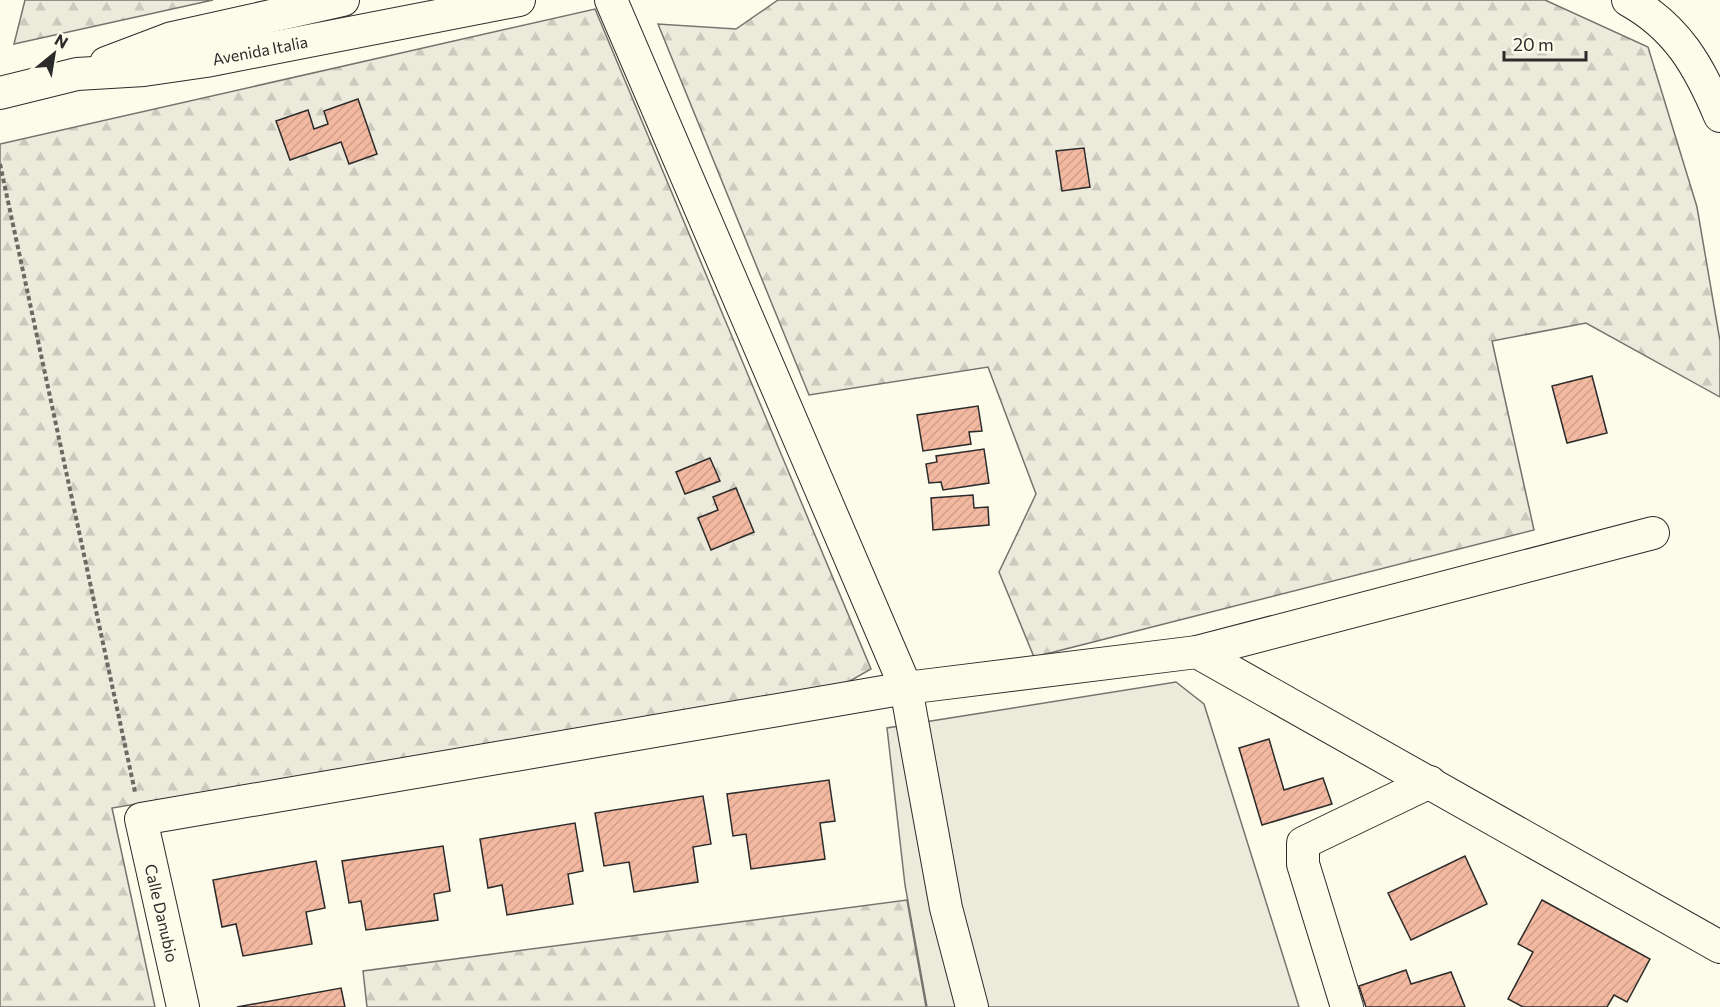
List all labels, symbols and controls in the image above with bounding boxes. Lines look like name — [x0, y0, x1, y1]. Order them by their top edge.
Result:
north arrow — [24, 24, 84, 84]
scale bar — [1504, 24, 1586, 62]
text: N — [52, 29, 72, 52]
street label: Avenida Italia — [211, 31, 309, 69]
text: 20 m — [1513, 33, 1554, 55]
street label: Calle Danubio — [141, 862, 183, 964]

